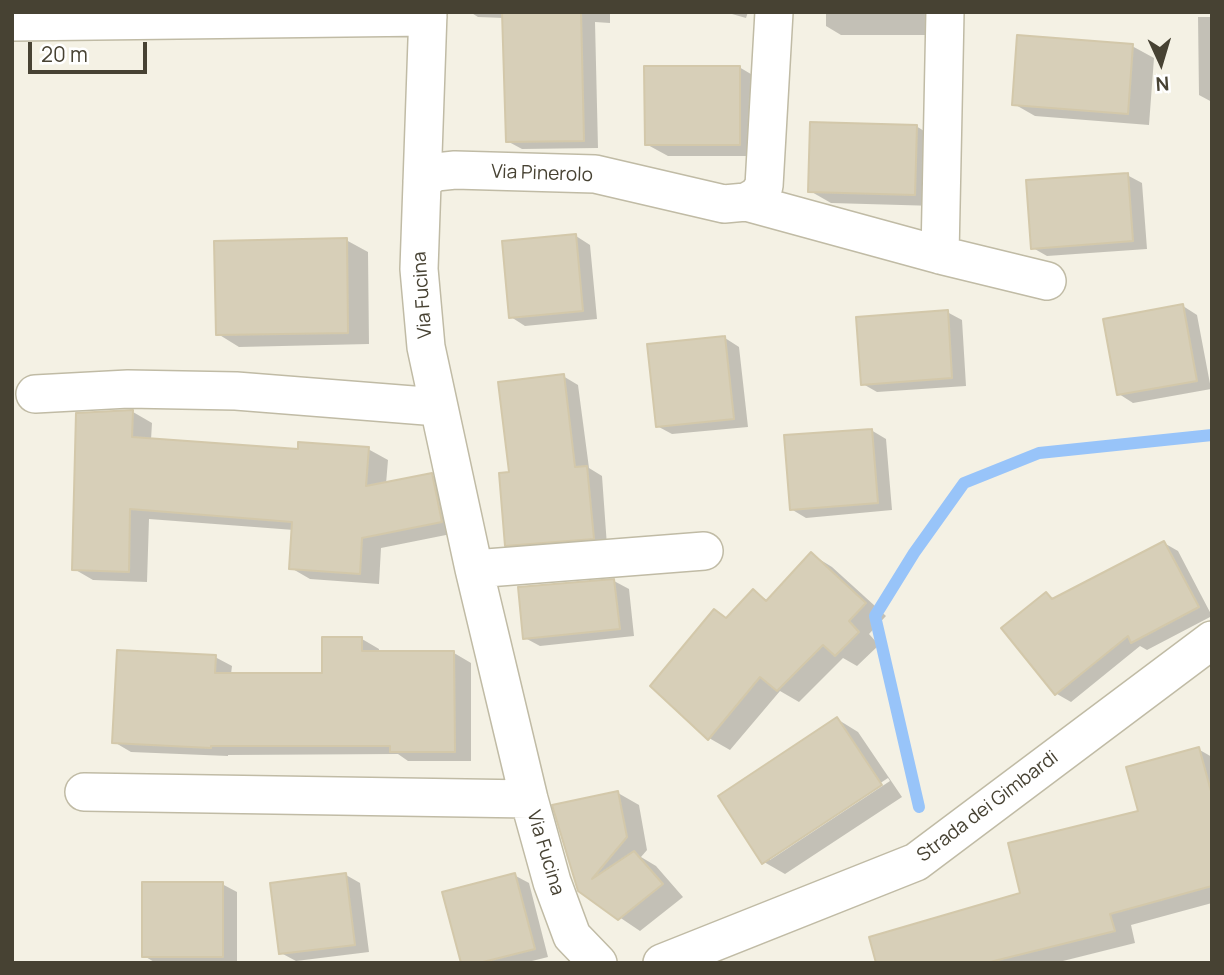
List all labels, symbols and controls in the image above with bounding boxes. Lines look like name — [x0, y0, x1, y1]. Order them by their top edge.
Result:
scale bar — [32, 28, 150, 72]
north arrow — [1126, 28, 1196, 98]
text: 20 m — [41, 40, 88, 68]
text: N — [1155, 71, 1170, 97]
street label: Via Pinerolo — [491, 161, 593, 187]
street label: Via Fucina — [409, 251, 437, 339]
street label: Strada dei Gimbardi — [913, 747, 1063, 867]
street label: Via Fucina — [521, 808, 569, 898]

